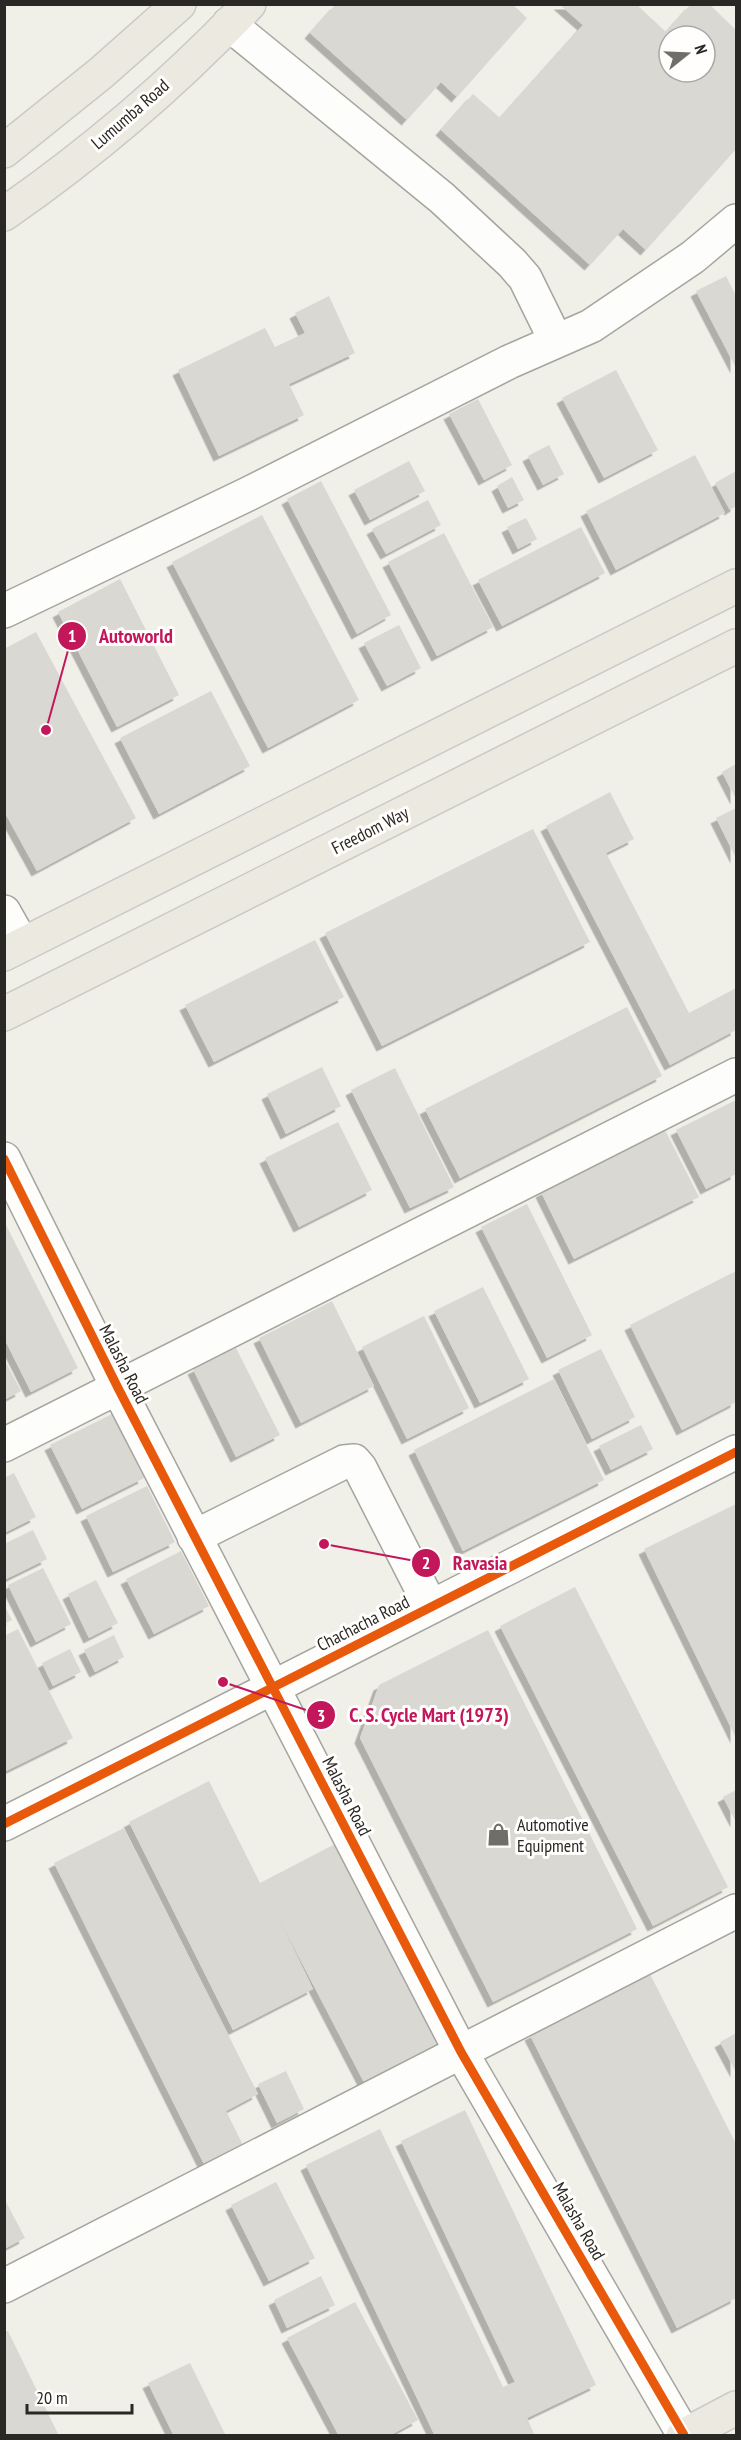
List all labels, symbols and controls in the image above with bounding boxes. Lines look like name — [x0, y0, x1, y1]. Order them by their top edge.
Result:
north arrow — [657, 24, 717, 84]
text: N — [690, 42, 712, 57]
street label: Lumumba Road — [86, 74, 174, 154]
callout: Autoworld — [57, 617, 185, 655]
text: Autoworld — [98, 623, 173, 649]
text: 1 — [68, 624, 76, 647]
street label: Freedom Way — [328, 801, 413, 859]
street label: Malasha Road — [94, 1321, 154, 1407]
callout: Ravasia — [411, 1544, 520, 1582]
text: Ravasia — [453, 1550, 507, 1576]
text: 2 — [422, 1551, 430, 1574]
street label: Chachacha Road — [313, 1590, 413, 1656]
callout: C. S. Cycle Mart (1973) — [306, 1696, 523, 1734]
text: C. S. Cycle Mart (1973) — [349, 1702, 509, 1728]
text: 3 — [317, 1704, 325, 1727]
street label: Malasha Road — [317, 1753, 377, 1839]
place label: Automotive Equipment — [517, 1813, 589, 1857]
shop icon: Automotive Equipment — [486, 1821, 512, 1847]
street label: Malasha Road — [548, 2178, 610, 2264]
scale bar — [27, 2377, 132, 2415]
text: 20 m — [36, 2386, 68, 2409]

